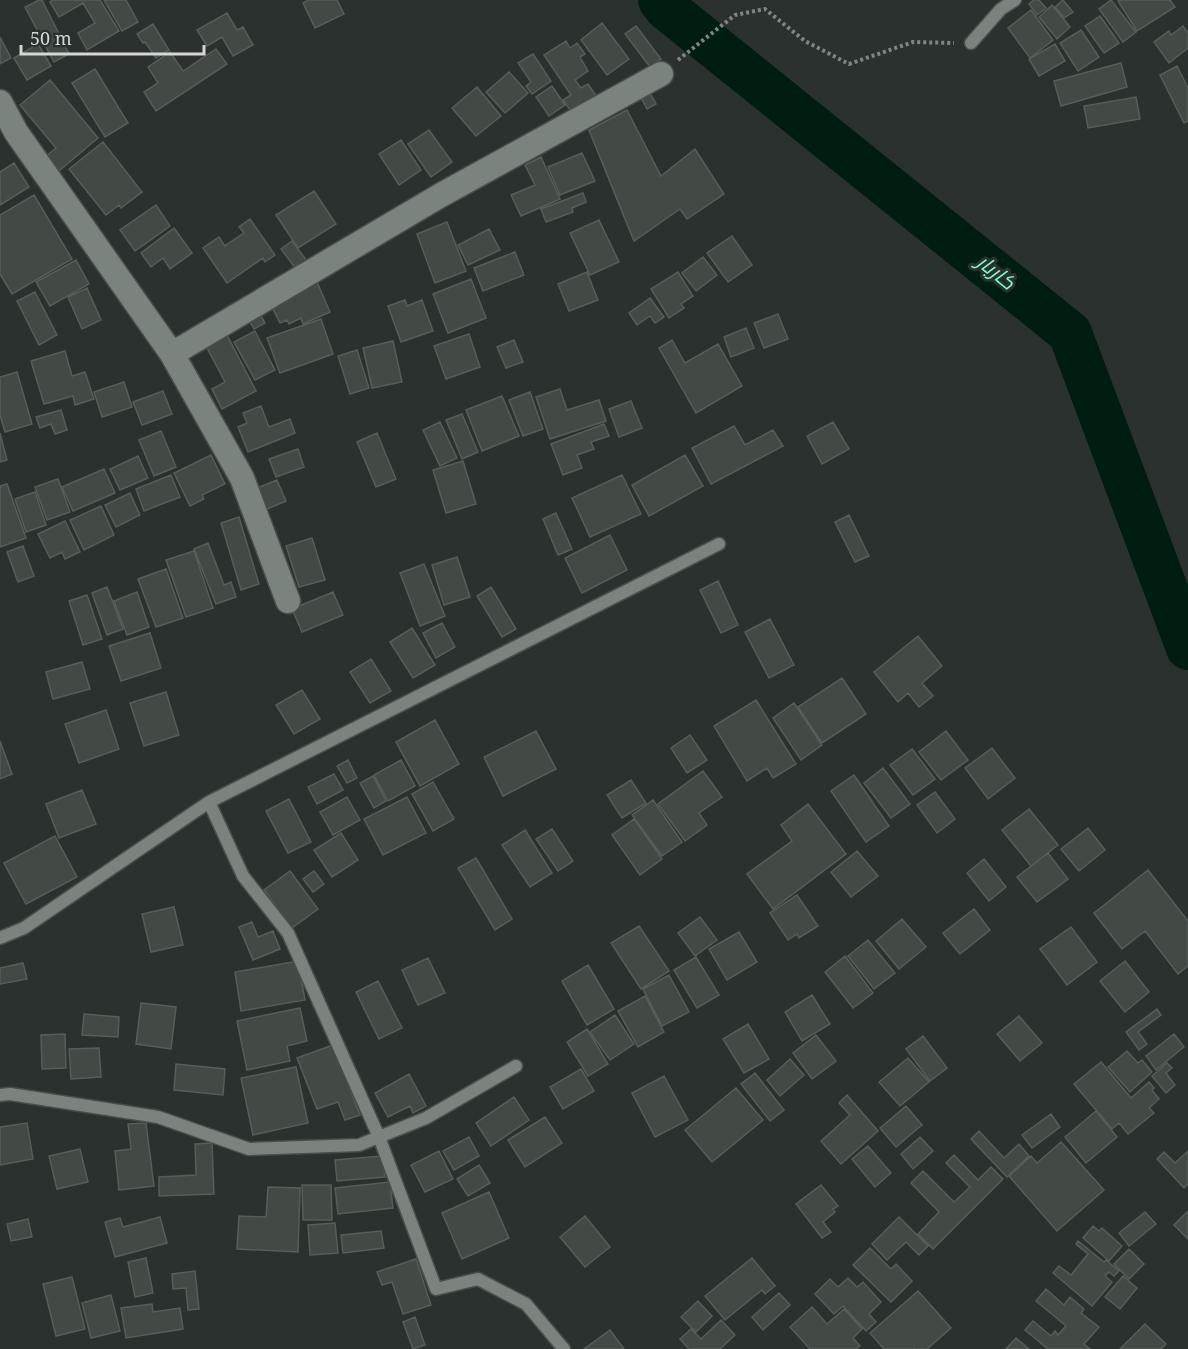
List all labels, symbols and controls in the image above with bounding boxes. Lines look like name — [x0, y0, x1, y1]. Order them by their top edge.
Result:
scale bar — [21, 18, 204, 56]
text: 50 m — [30, 26, 72, 50]
water label: کاربار — [969, 245, 1022, 295]

